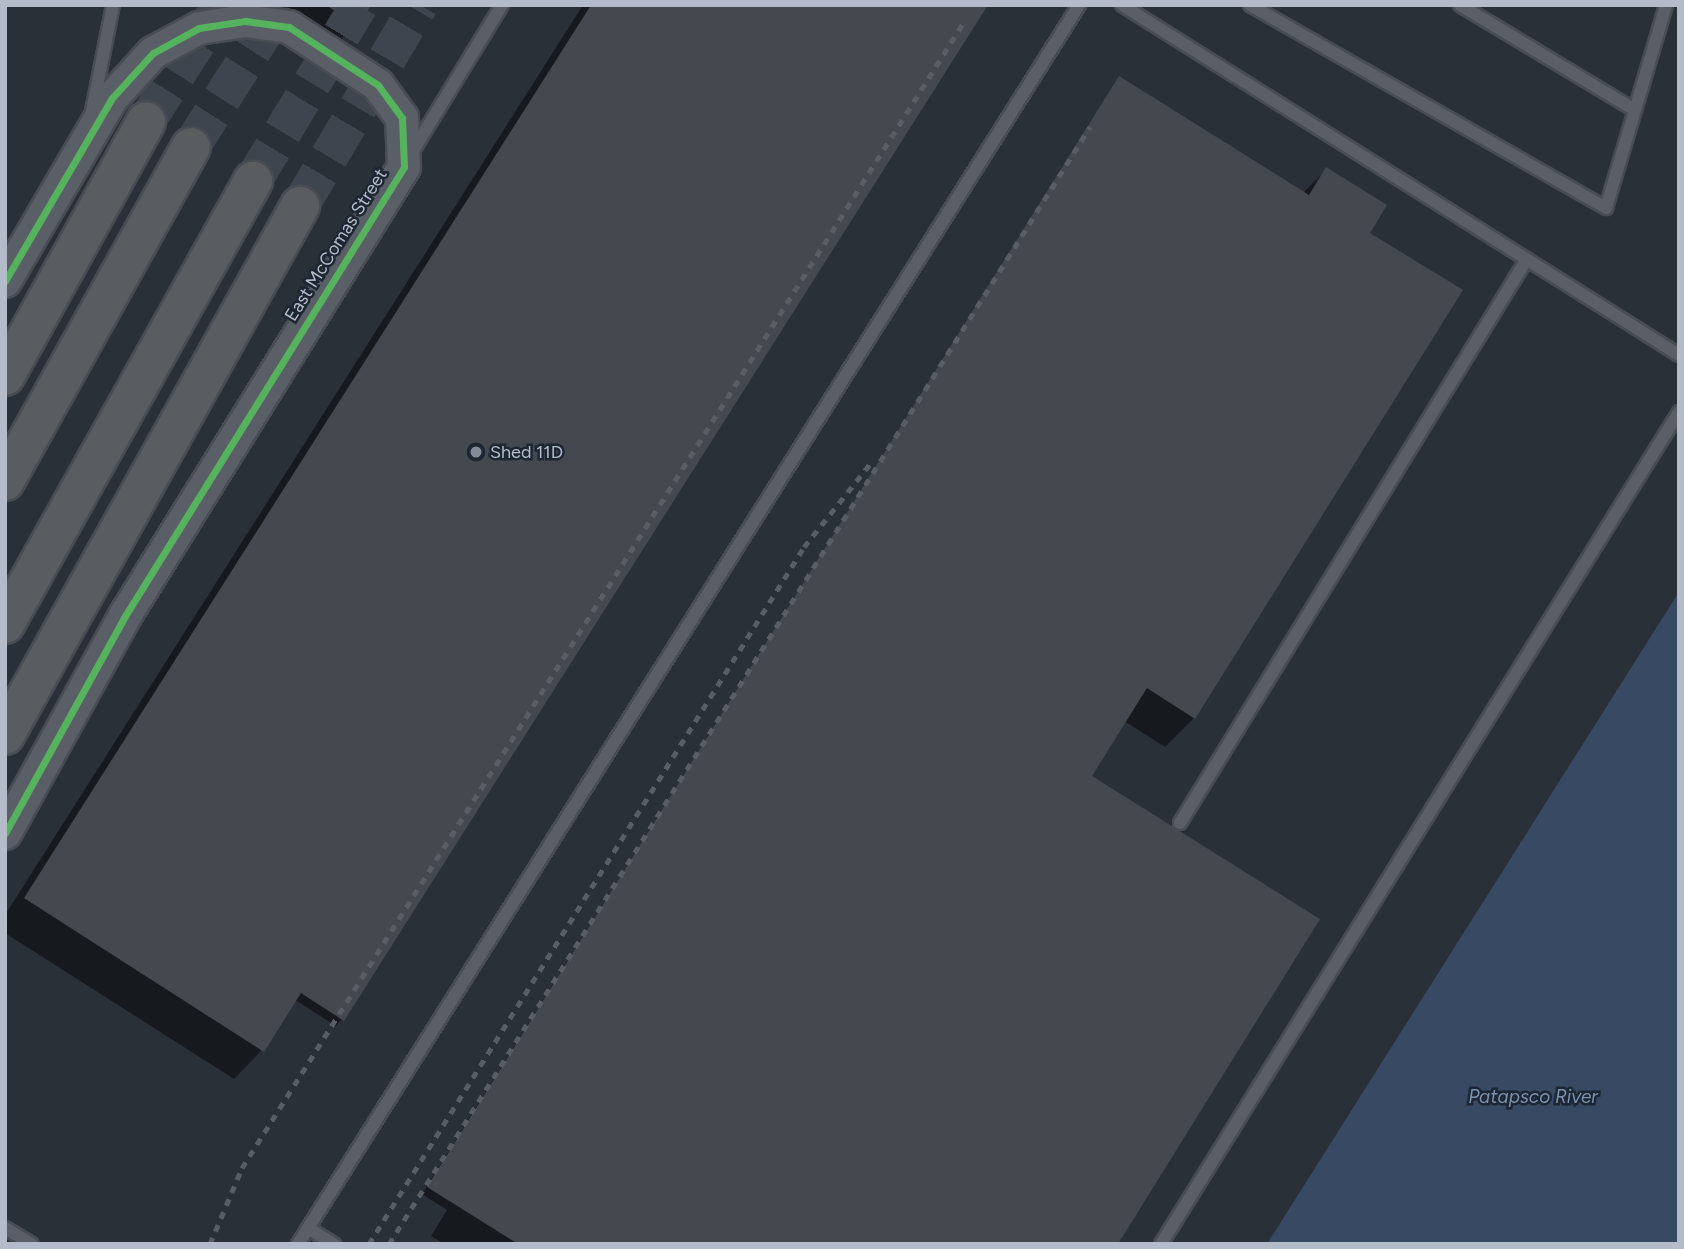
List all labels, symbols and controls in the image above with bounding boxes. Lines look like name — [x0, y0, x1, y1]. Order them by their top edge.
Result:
street label: East McComas Street — [280, 165, 392, 325]
place label: Shed 11D — [490, 441, 563, 463]
marker: Shed 11D — [468, 444, 484, 460]
water label: Patapsco River — [1468, 1086, 1598, 1108]

